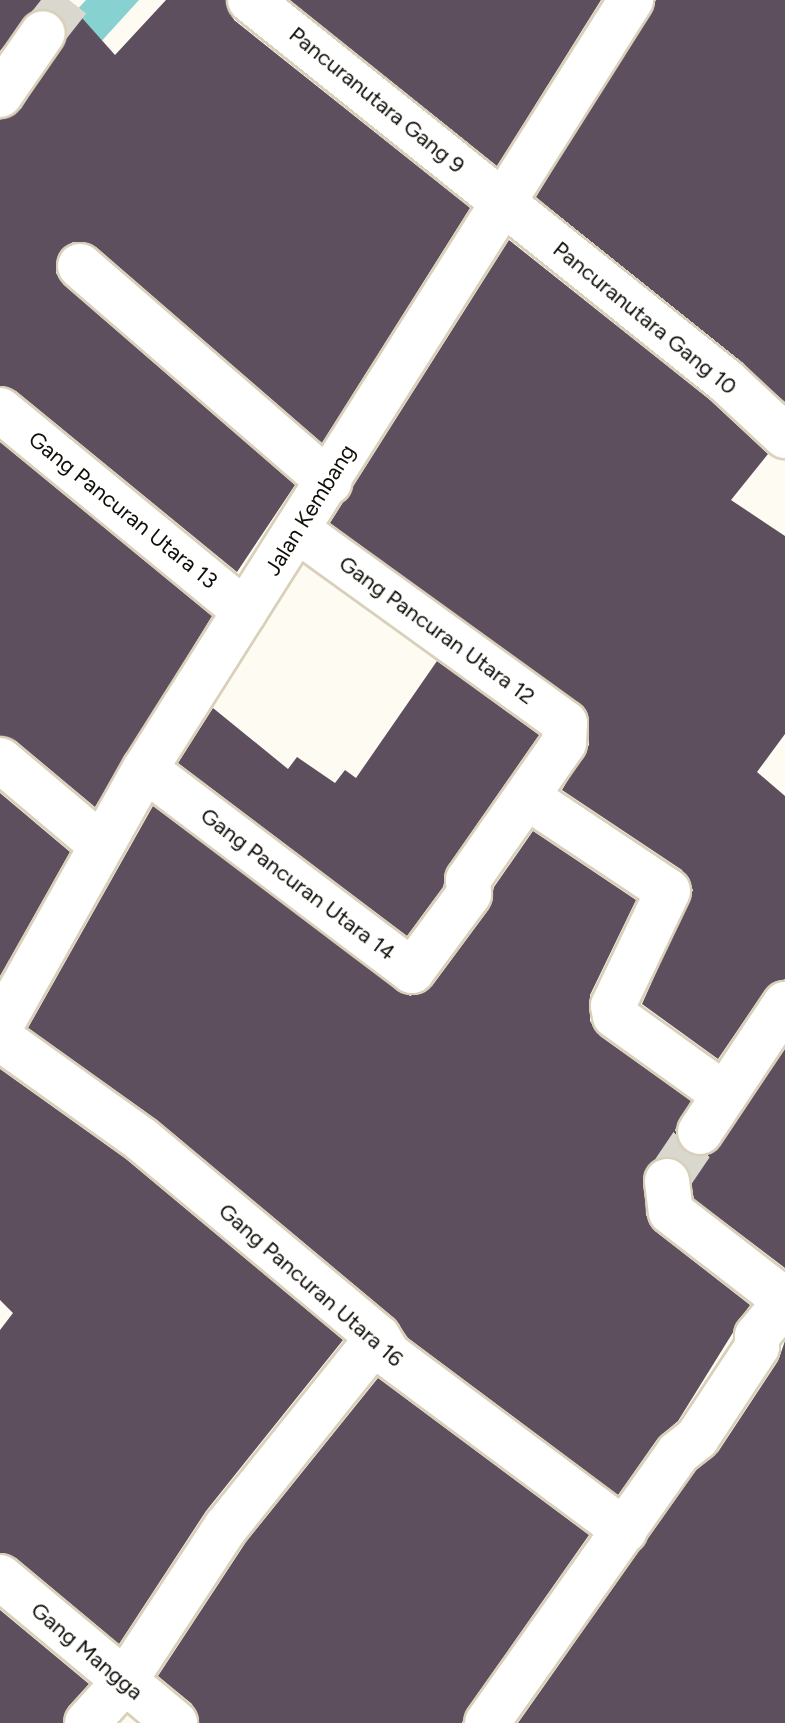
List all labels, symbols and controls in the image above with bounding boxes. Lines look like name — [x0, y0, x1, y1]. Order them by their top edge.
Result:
street label: Pancuranutara Gang 9 — [284, 21, 470, 179]
street label: Pancuranutara Gang 10 — [548, 236, 742, 400]
street label: Gang Pancuran Utara 13 — [23, 426, 223, 594]
street label: Jalan Kembang — [259, 440, 361, 580]
street label: Gang Pancuran Utara 12 — [334, 550, 540, 710]
street label: Gang Pancuran Utara 14 — [195, 802, 401, 966]
street label: Gang Pancuran Utara 16 — [213, 1198, 409, 1372]
street label: Gang Mangga — [26, 1597, 148, 1705]

